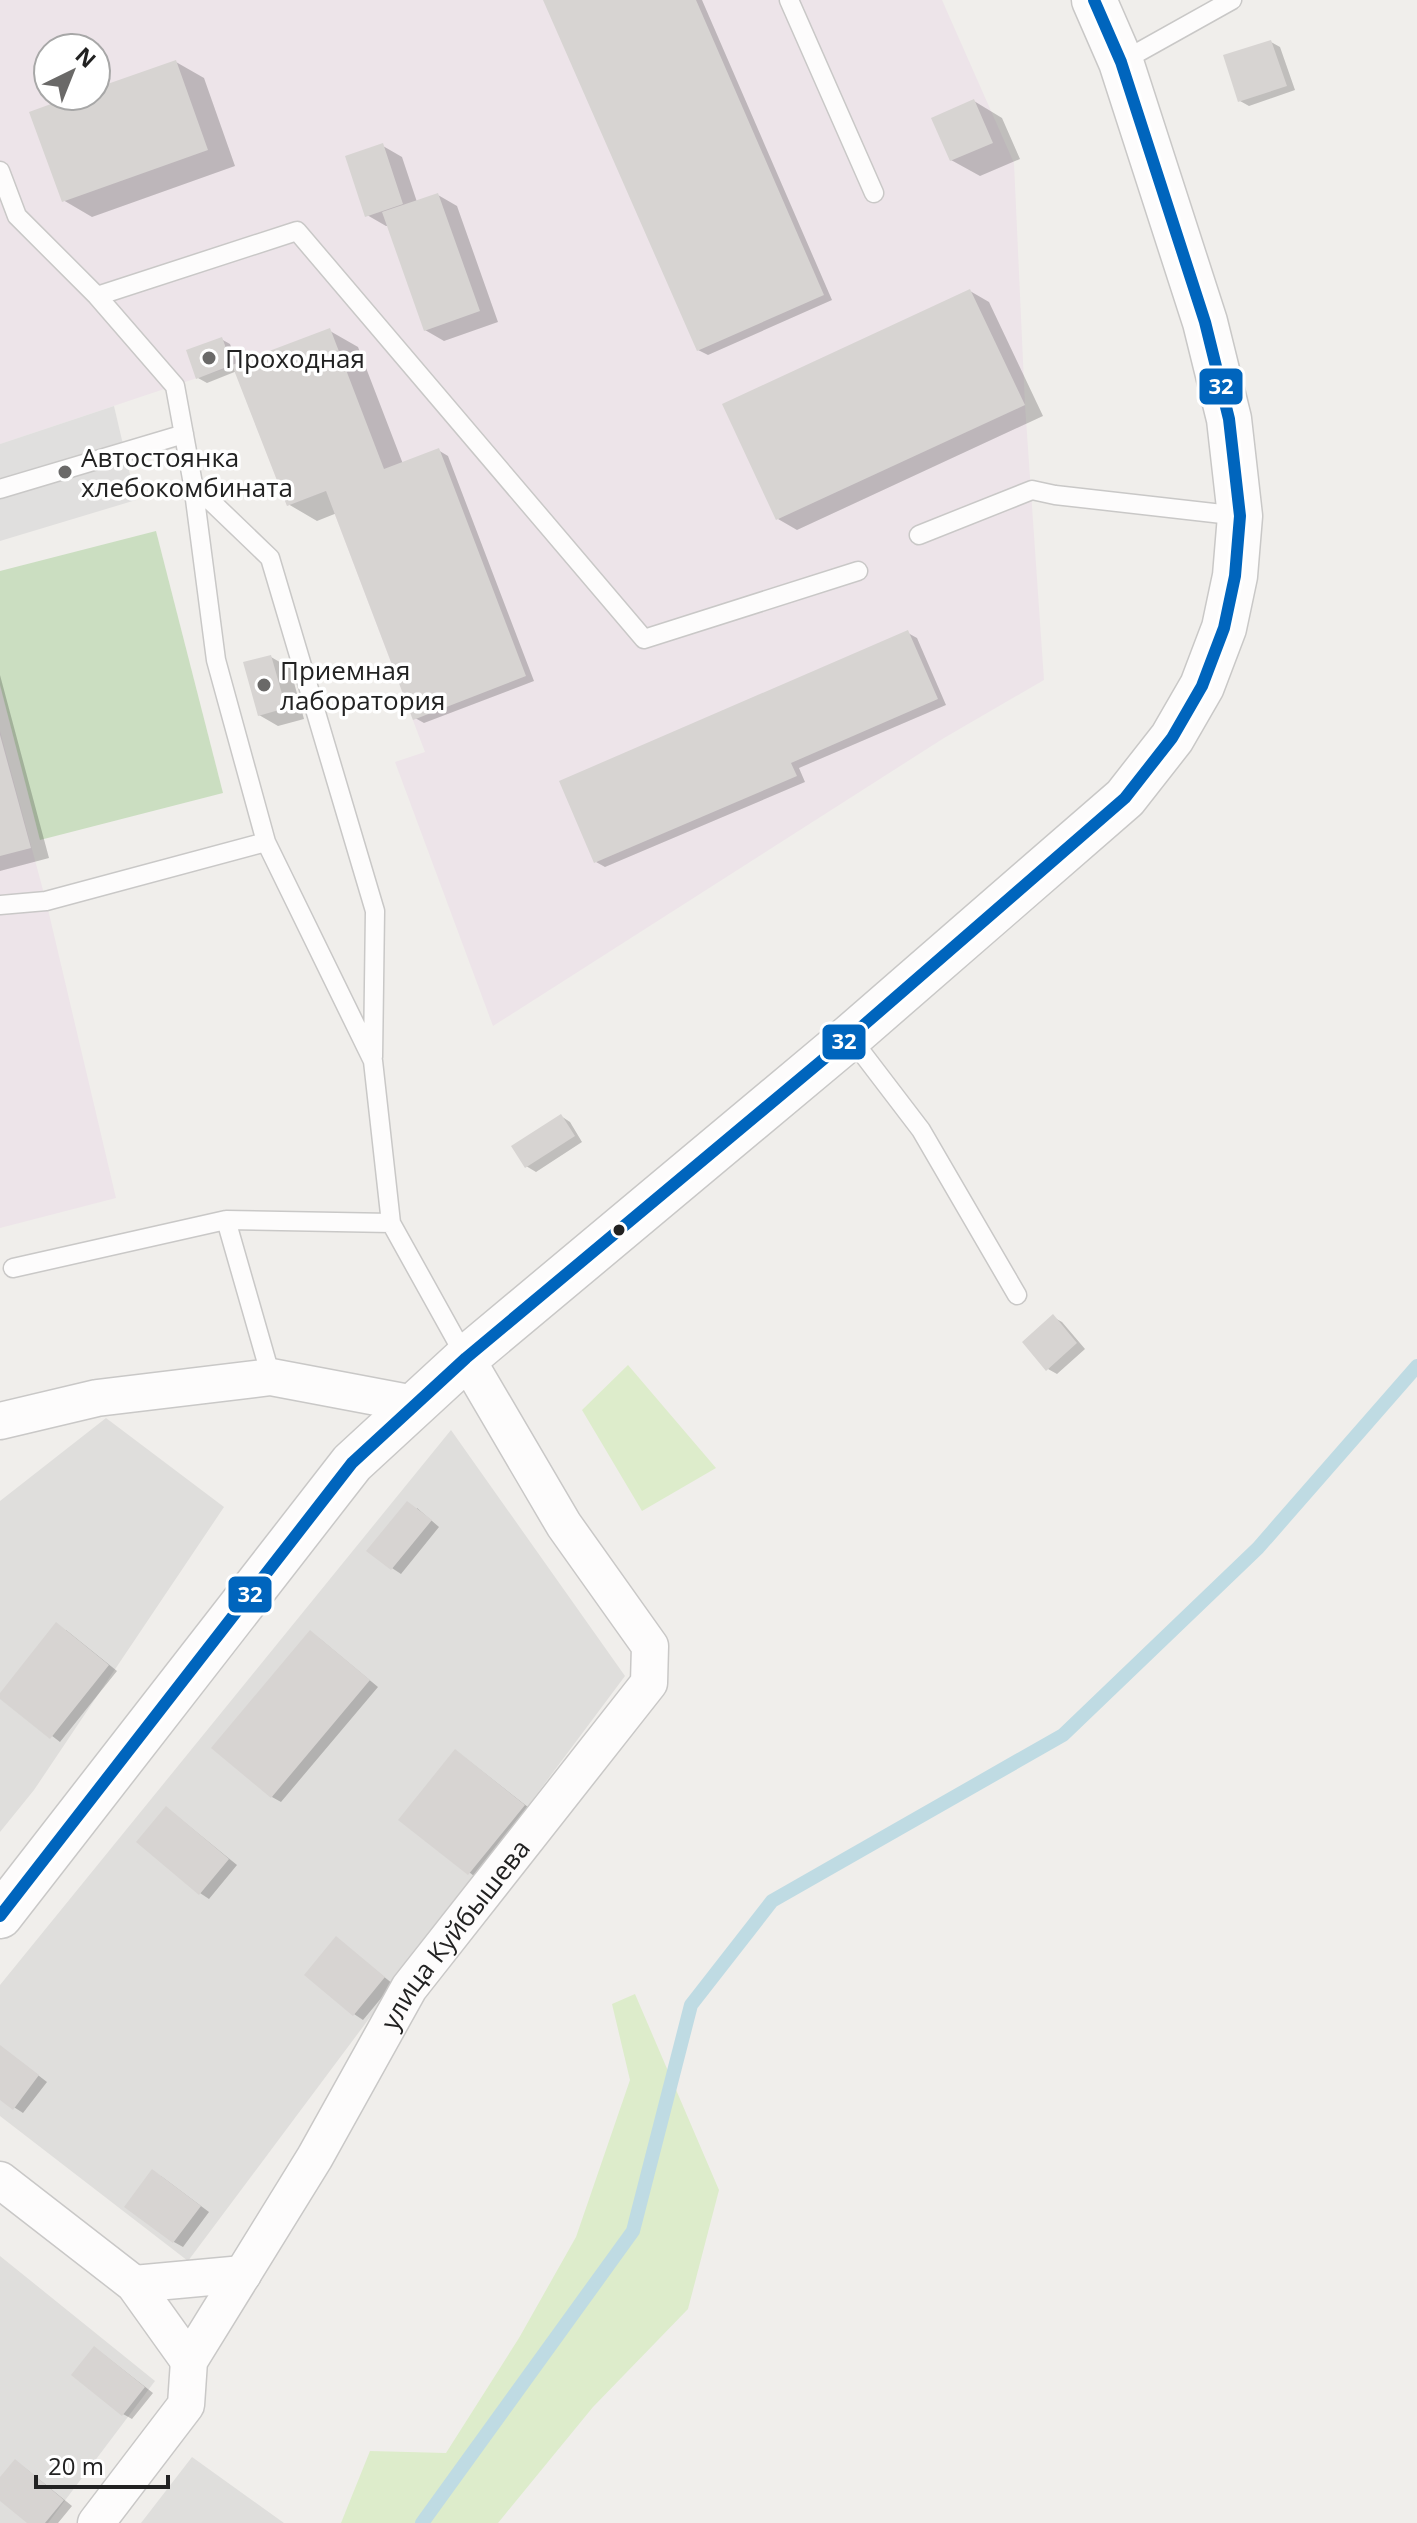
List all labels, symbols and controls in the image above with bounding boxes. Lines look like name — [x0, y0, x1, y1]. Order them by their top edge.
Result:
north arrow — [32, 32, 112, 112]
text: N — [70, 40, 103, 74]
place label: Проходная — [225, 340, 365, 376]
marker: Проходная — [200, 349, 218, 367]
line badge: 32 — [1198, 367, 1244, 406]
text: 32 — [1208, 370, 1234, 400]
place label: Автостоянка хлебокомбината — [81, 439, 293, 505]
marker: Автостоянка хлебокомбината — [56, 463, 74, 481]
place label: Приемная лаборатория — [280, 652, 446, 718]
marker: Приемная лаборатория — [255, 676, 273, 694]
line badge: 32 — [821, 1023, 867, 1061]
text: 32 — [831, 1025, 857, 1055]
unlabelled marker — [611, 1222, 627, 1238]
line badge: 32 — [227, 1575, 273, 1614]
text: 32 — [237, 1578, 263, 1608]
street label: улица Куйбышева — [372, 1831, 538, 2036]
scale bar — [36, 2439, 168, 2489]
text: 20 m — [48, 2449, 104, 2482]

